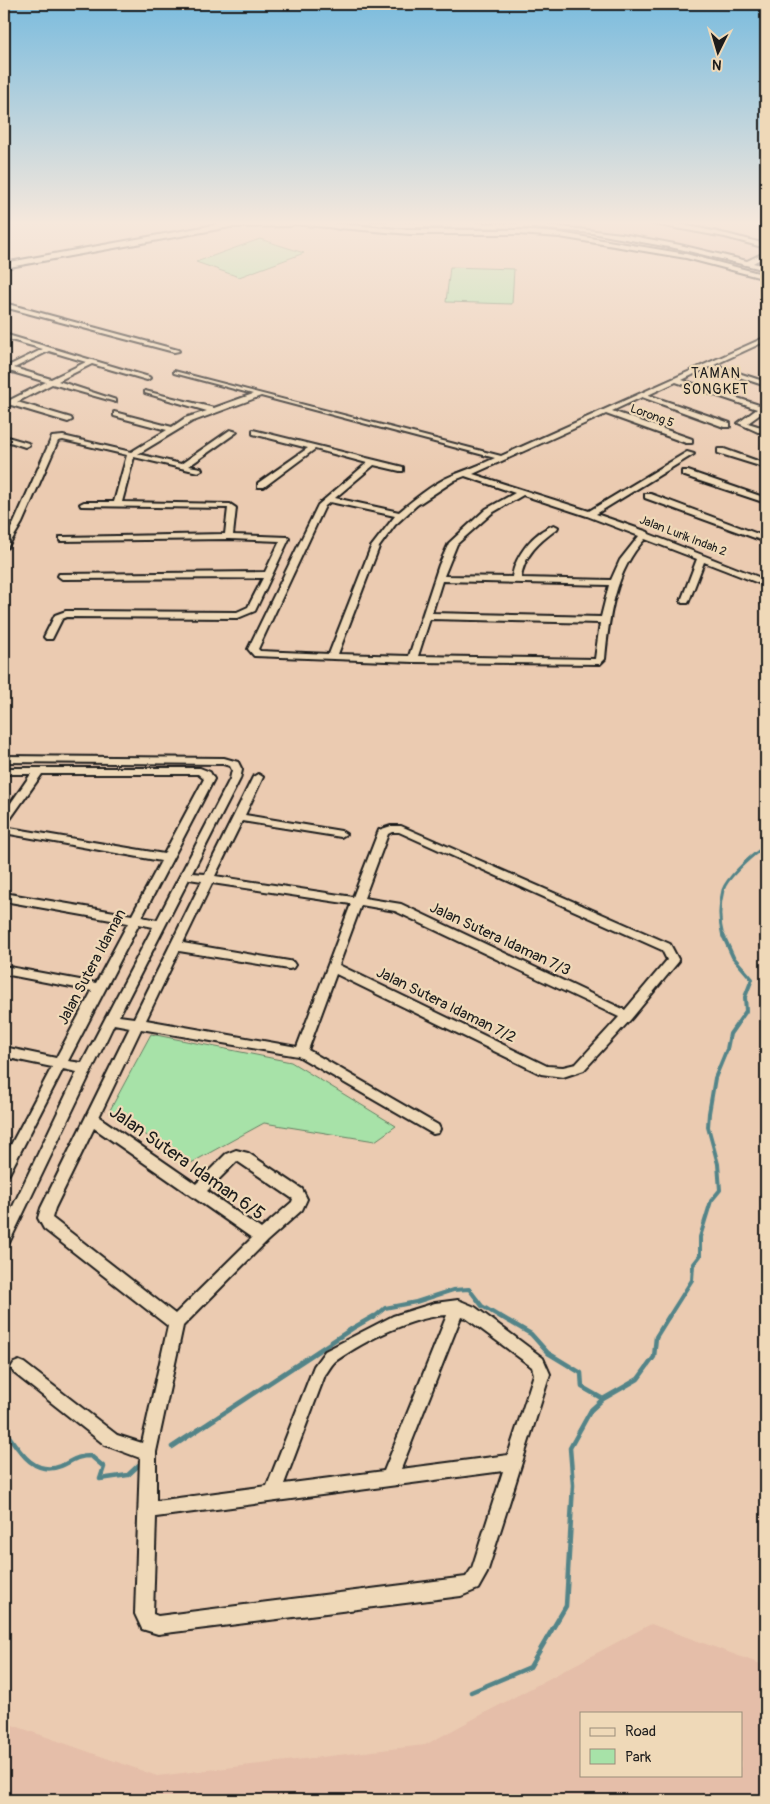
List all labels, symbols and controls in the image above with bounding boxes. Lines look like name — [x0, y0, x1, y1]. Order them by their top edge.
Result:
north arrow — [692, 28, 742, 78]
text: N — [711, 56, 722, 73]
district label: TAMAN SONGKET — [683, 365, 749, 398]
street label: Lorong 5 — [628, 401, 676, 431]
street label: Jalan Lurik Indah 2 — [637, 512, 729, 560]
street label: Jalan Sutera Idaman 7/3 — [427, 898, 573, 980]
street label: Jalan Sutera Idaman — [54, 906, 130, 1028]
street label: Jalan Sutera Idaman 7/2 — [373, 963, 519, 1047]
street label: Jalan Sutera Idaman 6/5 — [105, 1101, 269, 1225]
legend — [580, 1712, 742, 1776]
text: Road — [625, 1722, 656, 1741]
text: Park — [625, 1748, 652, 1767]

